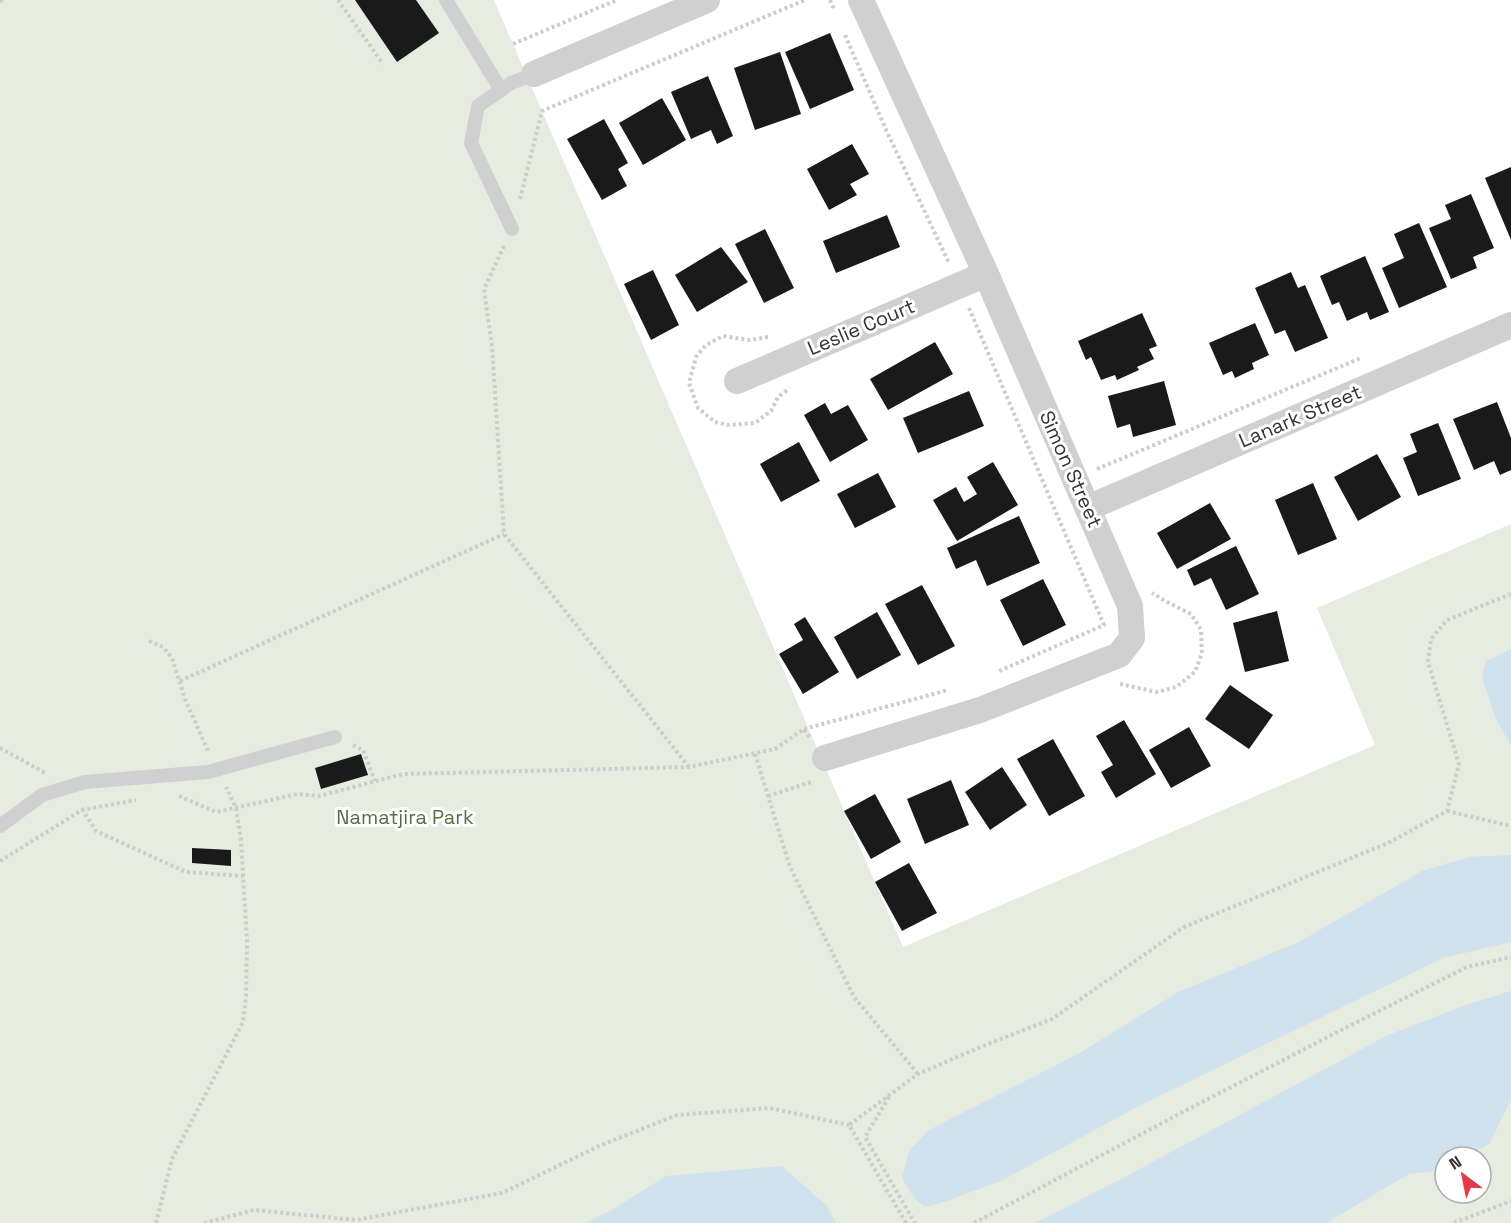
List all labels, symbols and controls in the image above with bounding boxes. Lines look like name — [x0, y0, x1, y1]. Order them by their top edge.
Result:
street label: Leslie Court — [803, 293, 919, 361]
street label: Lanark Street — [1235, 378, 1365, 454]
street label: Simon Street — [1034, 407, 1108, 531]
park label: Namatjira Park — [336, 804, 474, 830]
north arrow — [1433, 1145, 1493, 1205]
text: N — [1445, 1151, 1465, 1174]

